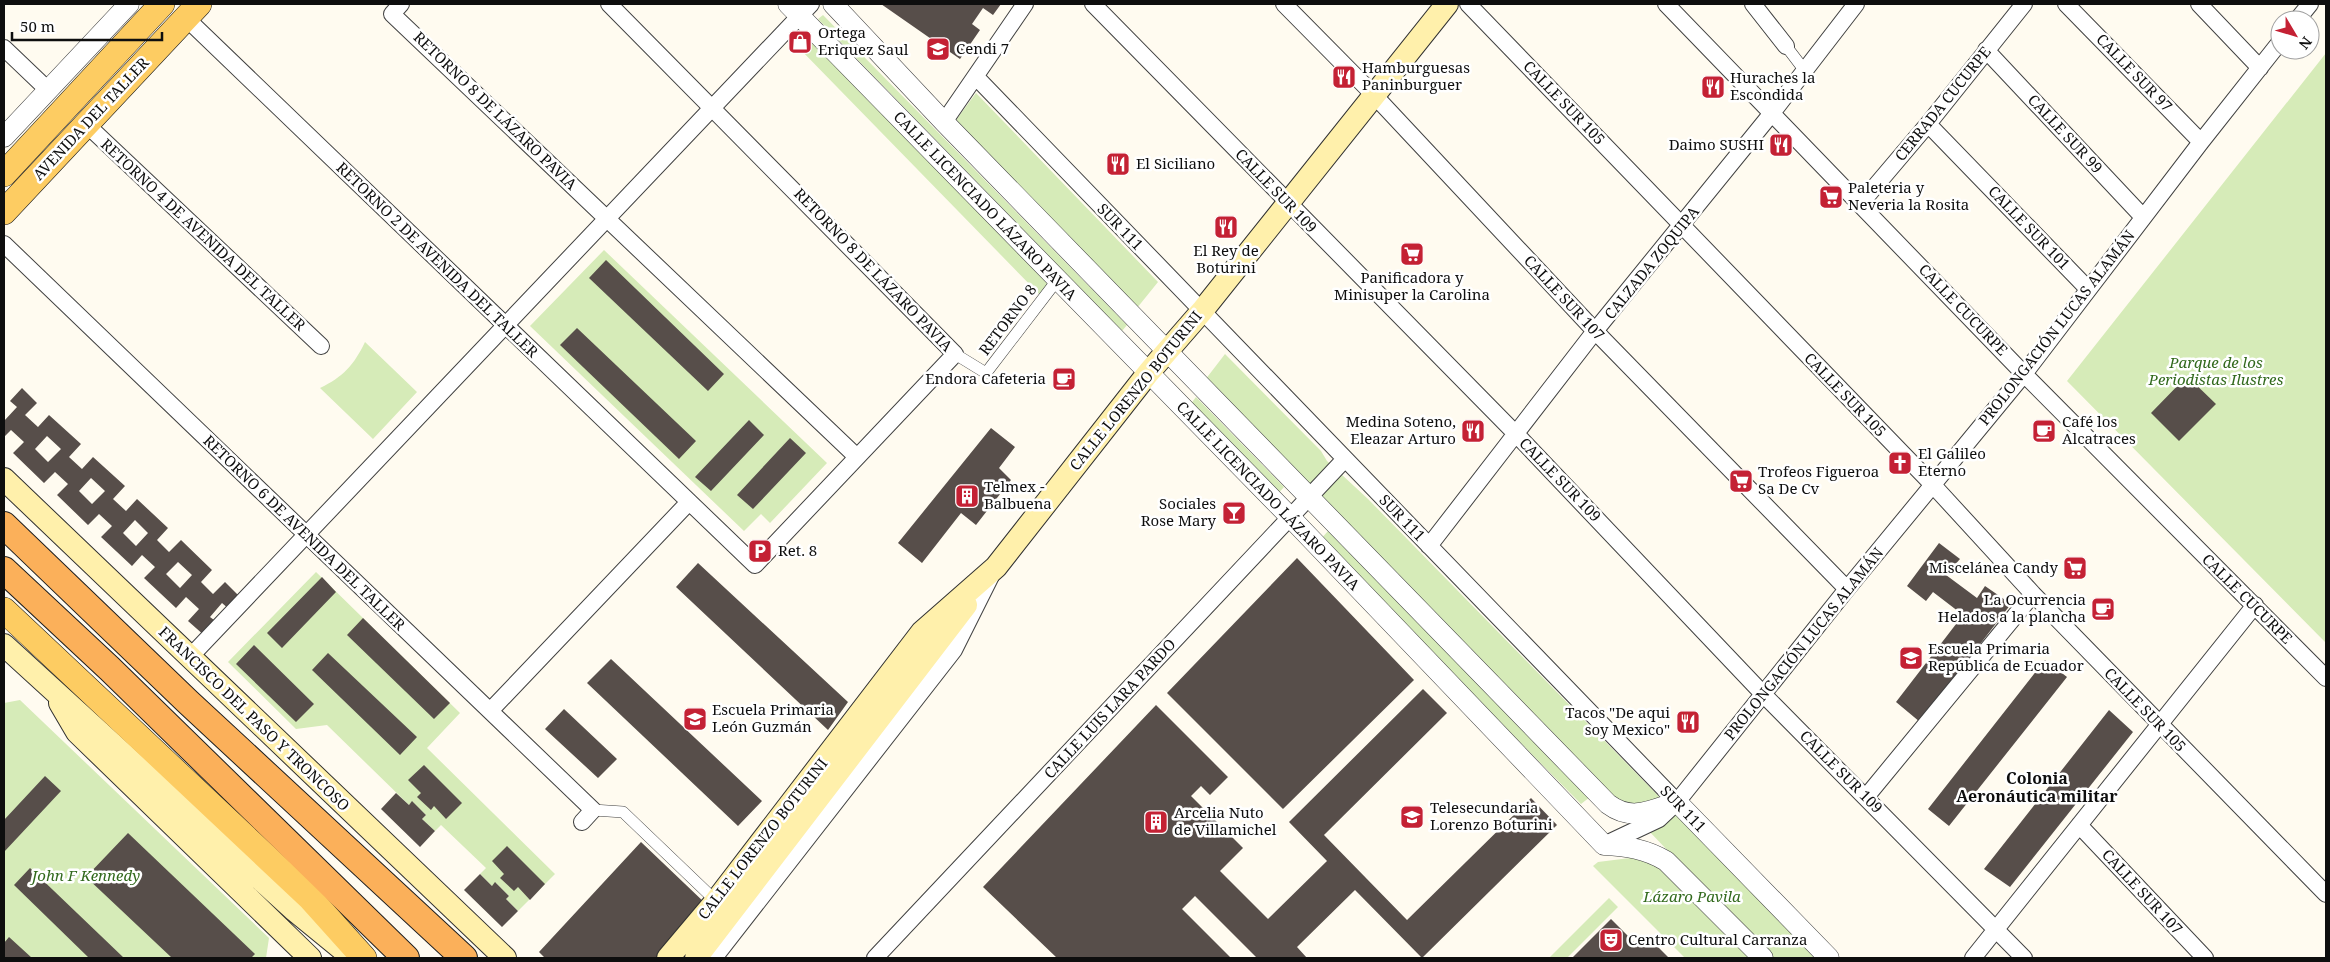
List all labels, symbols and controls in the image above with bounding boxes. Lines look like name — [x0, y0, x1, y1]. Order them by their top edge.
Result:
scale bar — [12, 10, 162, 42]
north arrow — [2270, 10, 2320, 60]
text: 50 m — [20, 16, 55, 36]
place label: Ortega Eriquez Saul — [818, 22, 909, 59]
street label: RETORNO 8 DE LÁZARO PAVIA — [410, 27, 582, 194]
shop icon: Ortega Eriquez Saul — [787, 29, 813, 55]
street label: CALLE SUR 97 — [2092, 29, 2177, 116]
text: N — [2295, 33, 2317, 54]
school or university icon: Cendi 7 — [925, 36, 951, 62]
place label: Cendi 7 — [956, 38, 1009, 58]
street label: CERRADA CUCURPE — [1890, 42, 1995, 165]
street label: AVENIDA DEL TALLER — [28, 52, 153, 184]
street label: CALLE SUR 105 — [1519, 56, 1610, 149]
place label: Hamburguesas Paninburguer — [1362, 57, 1470, 94]
restaurant icon: Hamburguesas Paninburguer — [1331, 64, 1357, 90]
place label: Huraches la Escondida — [1730, 67, 1815, 104]
restaurant icon: Huraches la Escondida — [1700, 74, 1726, 100]
street label: CALLE SUR 99 — [2024, 90, 2108, 177]
street label: CALLE LICENCIADO LÁZARO PAVIA — [890, 106, 1082, 304]
restaurant icon: Daimo SUSHI — [1768, 132, 1794, 158]
street label: RETORNO 4 DE AVENIDA DEL TALLER — [97, 134, 310, 335]
place label: Daimo SUSHI — [1669, 134, 1764, 154]
street label: CALLE SUR 109 — [1231, 144, 1322, 237]
restaurant icon: El Siciliano — [1105, 151, 1131, 177]
place label: El Siciliano — [1136, 153, 1215, 173]
street label: RETORNO 2 DE AVENIDA DEL TALLER — [333, 157, 543, 361]
place label: Paleteria y Neveria la Rosita — [1848, 177, 1969, 214]
street label: CALLE SUR 101 — [1984, 181, 2075, 274]
street label: RETORNO 8 DE LÁZARO PAVIA — [790, 183, 958, 356]
supermarket icon: Paleteria y Neveria la Rosita — [1818, 184, 1844, 210]
street label: SUR 111 — [1093, 199, 1148, 254]
street label: CALZADA ZOQUIPA — [1599, 201, 1703, 323]
restaurant icon: El Rey de Boturini — [1213, 214, 1239, 240]
street label: PROLONGACIÓN LUCAS ALAMÁN — [1974, 225, 2139, 429]
place label: El Rey de Boturini — [1193, 240, 1259, 277]
supermarket icon: Panificadora y Minisuper la Carolina — [1399, 241, 1425, 267]
street label: CALLE SUR 107 — [1520, 250, 1609, 344]
street label: CALLE CUCURPE — [1915, 259, 2013, 359]
place label: Panificadora y Minisuper la Carolina — [1334, 267, 1490, 304]
street label: RETORNO 8 — [974, 280, 1040, 359]
street label: CALLE LORENZO BOTURINI — [1065, 307, 1206, 474]
street label: CALLE SUR 105 — [1800, 348, 1891, 441]
park label: Parque de los Periodistas Ilustres — [2148, 352, 2283, 389]
cafe icon: Endora Cafeteria — [1051, 366, 1077, 392]
place label: Endora Cafeteria — [925, 368, 1046, 388]
street label: CALLE LICENCIADO LÁZARO PAVIA — [1173, 396, 1365, 594]
place label: Medina Soteno, Eleazar Arturo — [1346, 411, 1456, 448]
place label: Café los Alcatraces — [2062, 411, 2136, 448]
restaurant icon: Medina Soteno, Eleazar Arturo — [1460, 418, 1486, 444]
cafe icon: Café los Alcatraces — [2031, 418, 2057, 444]
street label: RETORNO 6 DE AVENIDA DEL TALLER — [200, 430, 410, 634]
street label: CALLE SUR 109 — [1515, 433, 1606, 526]
place label: El Galileo Eterno — [1918, 443, 1986, 480]
church icon: El Galileo Eterno — [1887, 450, 1913, 476]
place label: Trofeos Figueroa Sa De Cv — [1758, 461, 1879, 498]
supermarket icon: Trofeos Figueroa Sa De Cv — [1728, 468, 1754, 494]
place label: Telmex - Balbuena — [984, 476, 1052, 513]
building icon: Telmex - Balbuena — [954, 483, 980, 509]
street label: SUR 111 — [1375, 490, 1430, 545]
place label: Sociales Rose Mary — [1141, 493, 1217, 530]
bar icon: Sociales Rose Mary — [1221, 500, 1247, 526]
parking icon: Ret. 8 — [747, 538, 773, 564]
place label: Ret. 8 — [778, 540, 817, 560]
street label: PROLONGACIÓN LUCAS ALAMÁN — [1719, 542, 1888, 744]
street label: CALLE CUCURPE — [2198, 549, 2297, 648]
supermarket icon: Miscelánea Candy — [2062, 555, 2088, 581]
place label: Miscelánea Candy — [1929, 557, 2059, 577]
place label: La Ocurrencia Helados a la plancha — [1938, 589, 2086, 626]
cafe icon: La Ocurrencia Helados a la plancha — [2090, 596, 2116, 622]
street label: FRANCISCO DEL PASO Y TRONCOSO — [155, 622, 354, 815]
street label: CALLE LUIS LARA PARDO — [1039, 634, 1179, 783]
place label: Escuela Primaria República de Ecuador — [1928, 638, 2084, 675]
school or university icon: Escuela Primaria República de Ecuador — [1898, 645, 1924, 671]
street label: CALLE SUR 105 — [2100, 663, 2191, 756]
place label: Escuela Primaria León Guzmán — [712, 699, 834, 736]
place label: Tacos "De aqui soy Mexico" — [1565, 702, 1670, 739]
school or university icon: Escuela Primaria León Guzmán — [682, 706, 708, 732]
restaurant icon: Tacos "De aqui soy Mexico" — [1675, 709, 1701, 735]
street label: CALLE SUR 109 — [1796, 725, 1888, 817]
street label: CALLE LORENZO BOTURINI — [693, 754, 832, 923]
district label: Colonia Aeronáutica militar — [1956, 767, 2118, 807]
street label: SUR 111 — [1656, 781, 1711, 836]
place label: Telesecundaria Lorenzo Boturini — [1430, 797, 1553, 834]
place label: Arcelia Nuto de Villamichel — [1174, 802, 1277, 839]
school or university icon: Telesecundaria Lorenzo Boturini — [1399, 804, 1425, 830]
building icon: Arcelia Nuto de Villamichel — [1143, 809, 1169, 835]
street label: CALLE SUR 107 — [2098, 844, 2187, 938]
park label: John F Kennedy — [29, 865, 140, 885]
park label: Lázaro Pavila — [1642, 886, 1741, 906]
theatre icon: Centro Cultural Carranza — [1598, 927, 1624, 953]
place label: Centro Cultural Carranza — [1628, 929, 1807, 949]

